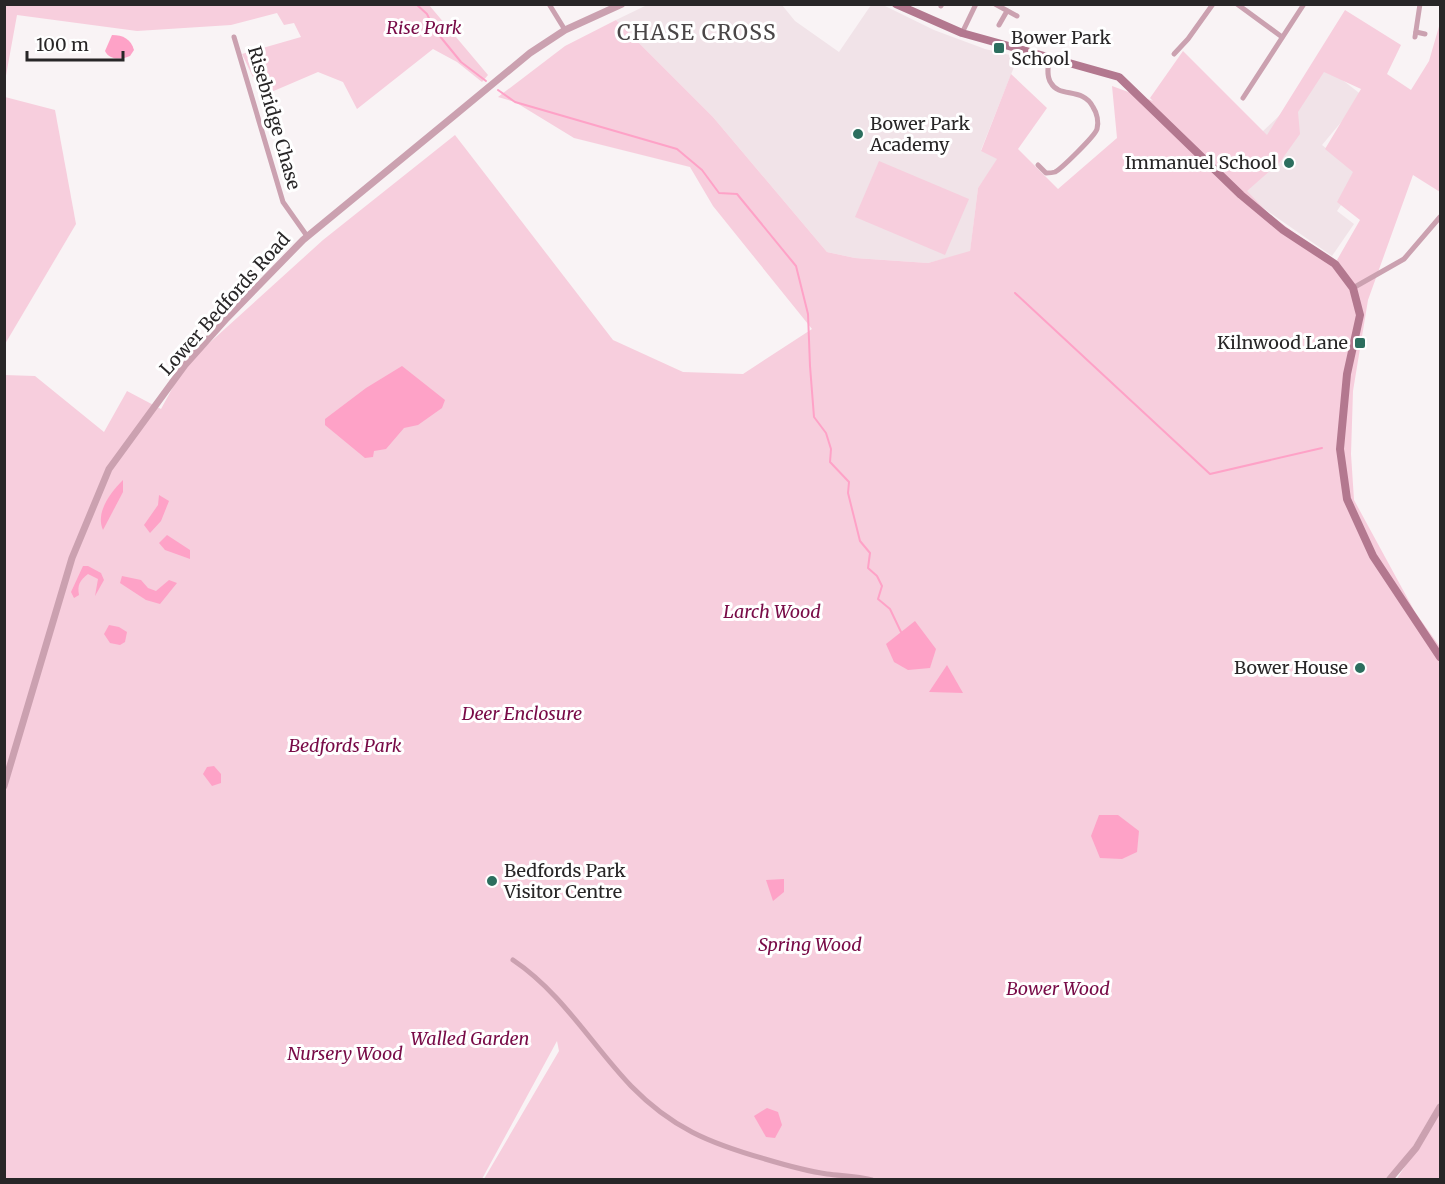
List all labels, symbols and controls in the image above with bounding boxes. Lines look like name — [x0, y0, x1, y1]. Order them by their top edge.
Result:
park label: Rise Park — [386, 16, 462, 39]
district label: CHASE CROSS — [617, 19, 777, 46]
scale bar — [27, 24, 123, 62]
place label: Bower Park School — [1011, 26, 1111, 70]
text: 100 m — [36, 33, 89, 56]
marker: Bower Park School — [992, 41, 1006, 55]
street label: Risebridge Chase — [243, 44, 306, 192]
place label: Bower Park Academy — [869, 112, 970, 156]
marker: Bower Park Academy — [851, 127, 865, 141]
place label: Immanuel School — [1125, 151, 1277, 174]
marker: Immanuel School — [1282, 156, 1296, 170]
street label: Lower Bedfords Road — [155, 227, 295, 380]
place label: Kilnwood Lane — [1217, 331, 1348, 354]
marker: Kilnwood Lane — [1353, 336, 1367, 350]
park label: Larch Wood — [723, 600, 821, 623]
place label: Bower House — [1234, 656, 1348, 679]
marker: Bower House — [1353, 661, 1367, 675]
park label: Deer Enclosure — [461, 702, 582, 725]
park label: Bedfords Park — [288, 734, 402, 757]
place label: Bedfords Park Visitor Centre — [503, 859, 626, 903]
marker: Bedfords Park Visitor Centre — [485, 874, 499, 888]
park label: Spring Wood — [758, 933, 862, 956]
park label: Bower Wood — [1006, 977, 1110, 1000]
park label: Walled Garden — [411, 1027, 529, 1050]
park label: Nursery Wood — [287, 1042, 403, 1065]

